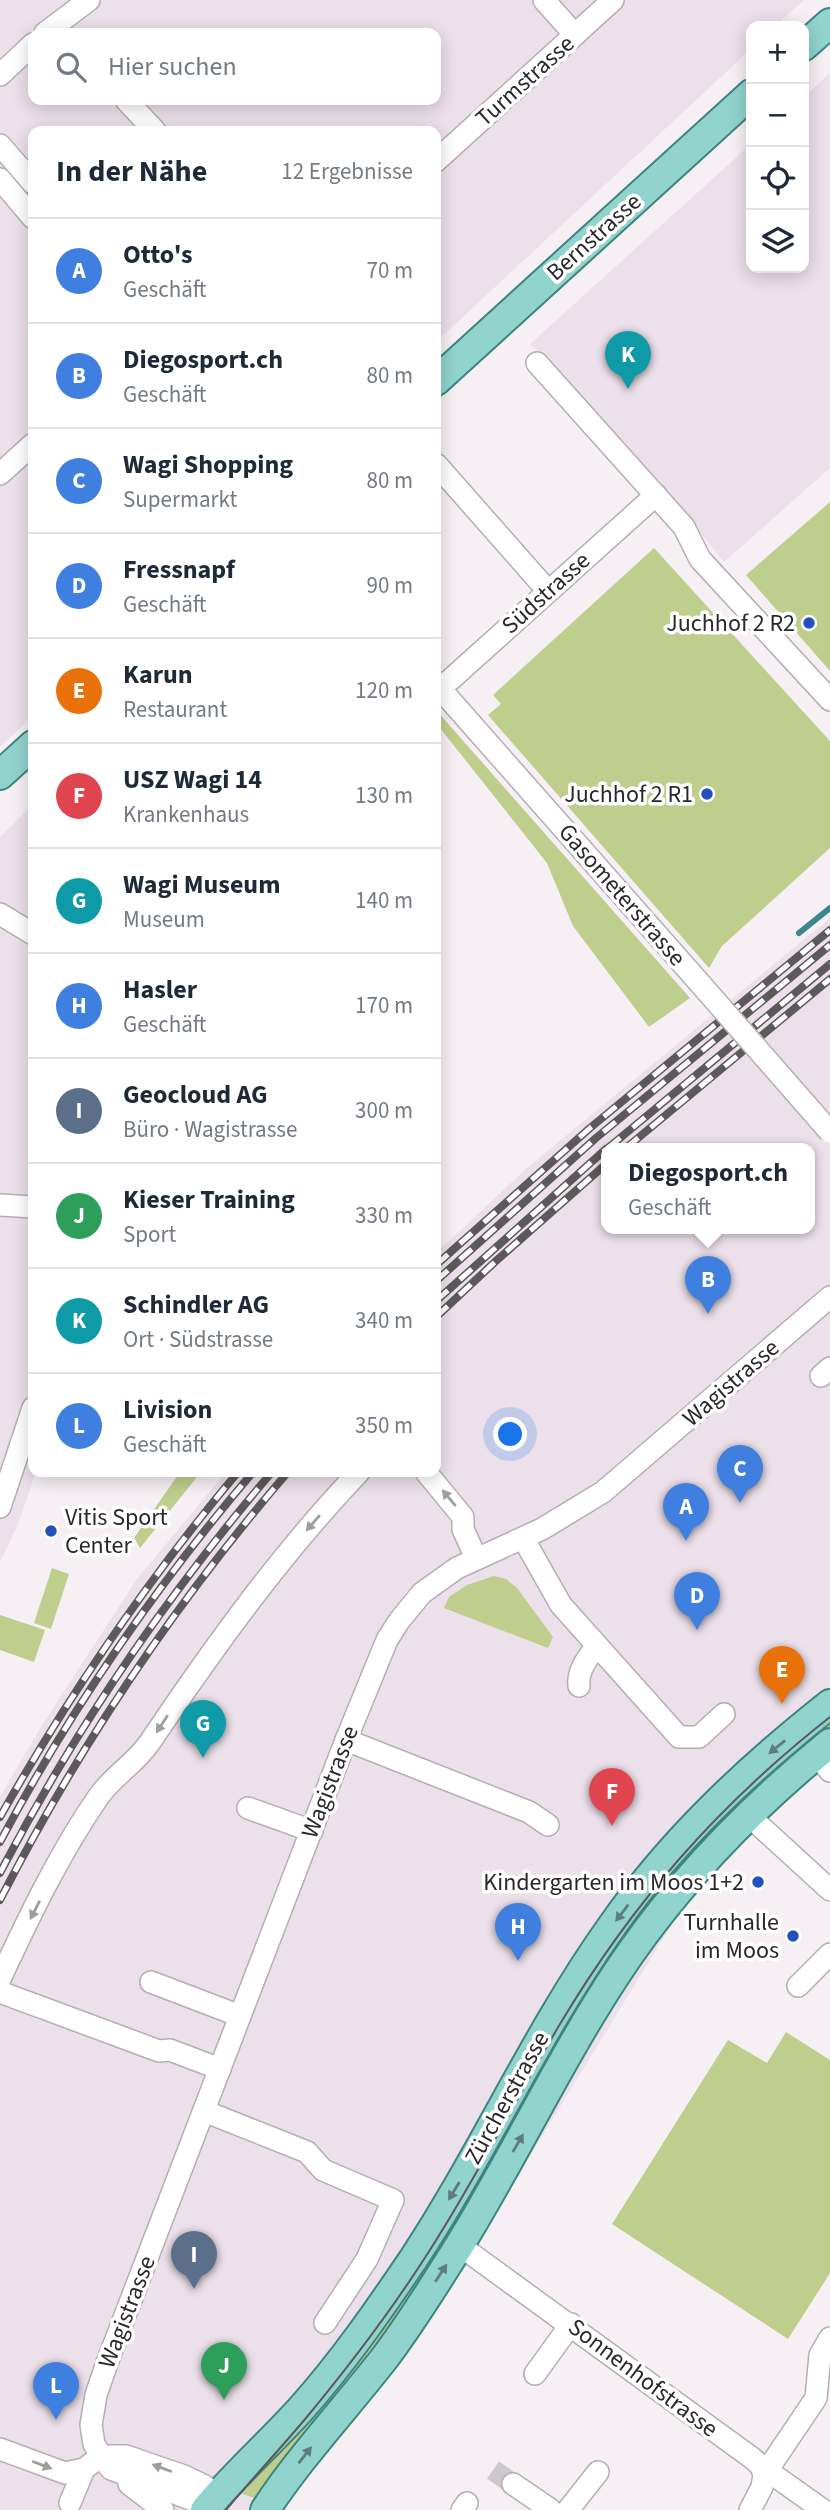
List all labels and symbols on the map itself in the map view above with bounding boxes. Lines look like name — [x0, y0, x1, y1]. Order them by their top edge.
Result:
street label: Turmstrasse — [468, 27, 582, 135]
street label: Bernstrasse — [539, 185, 649, 289]
pin: K — [605, 331, 651, 389]
street label: Südstrasse — [494, 544, 598, 642]
place label: Juchhof 2 R2 — [666, 606, 795, 641]
marker: Juchhof 2 R2 — [801, 615, 817, 631]
place label: Juchhof 2 R1 — [564, 777, 693, 812]
marker: Juchhof 2 R1 — [699, 786, 715, 802]
street label: Gasometerstrasse — [550, 816, 694, 974]
pin: B — [685, 1256, 731, 1314]
street label: Wagistrasse — [675, 1331, 787, 1435]
your location — [493, 1417, 527, 1451]
pin: C — [717, 1445, 763, 1503]
pin: A — [663, 1483, 709, 1541]
one-way arrow — [442, 1490, 457, 1507]
place label: Vitis Sport Center — [65, 1500, 168, 1563]
one-way arrow — [306, 1514, 321, 1531]
marker: Vitis Sport Center — [43, 1523, 59, 1539]
pin: D — [674, 1572, 720, 1630]
pin: E — [759, 1646, 805, 1704]
pin: G — [180, 1700, 226, 1758]
one-way arrow — [155, 1714, 168, 1733]
street label: Wagistrasse — [292, 1721, 368, 1843]
one-way arrow — [768, 1739, 785, 1754]
pin: F — [589, 1768, 635, 1826]
place label: Kindergarten im Moos 1+2 — [483, 1865, 744, 1900]
marker: Kindergarten im Moos 1+2 — [750, 1874, 766, 1890]
one-way arrow — [29, 1900, 40, 1920]
pin: H — [495, 1903, 541, 1961]
one-way arrow — [614, 1903, 629, 1921]
place label: Turnhalle im Moos — [683, 1905, 779, 1968]
marker: Turnhalle im Moos — [785, 1928, 801, 1944]
street label: Zürcherstrasse — [456, 2025, 558, 2171]
one-way arrow — [511, 2134, 524, 2153]
one-way arrow — [448, 2182, 460, 2201]
pin: I — [171, 2231, 217, 2289]
street label: Wagistrasse — [89, 2251, 165, 2373]
one-way arrow — [434, 2263, 447, 2282]
street label: Sonnenhofstrasse — [561, 2310, 725, 2446]
pin: J — [201, 2342, 247, 2400]
pin: L — [33, 2362, 79, 2420]
one-way arrow — [297, 2446, 312, 2464]
one-way arrow — [31, 2460, 52, 2471]
one-way arrow — [151, 2462, 172, 2473]

